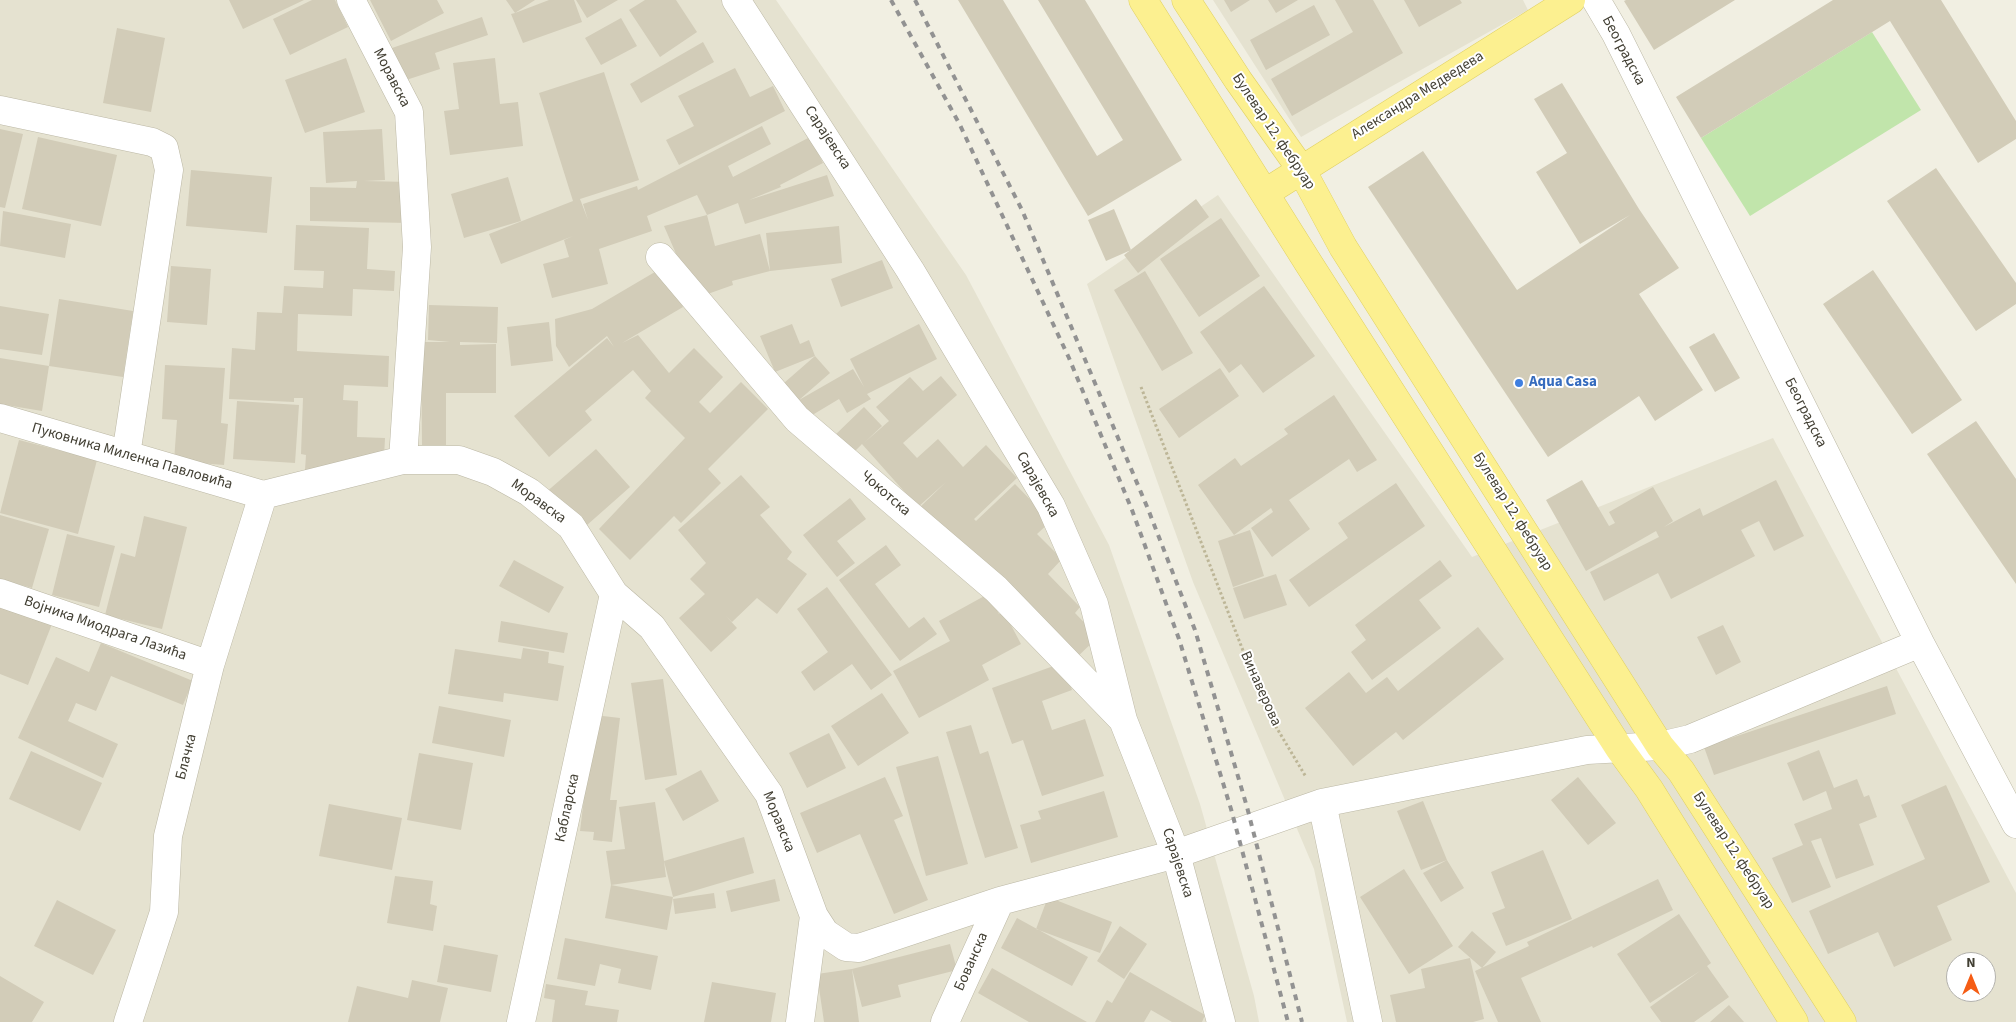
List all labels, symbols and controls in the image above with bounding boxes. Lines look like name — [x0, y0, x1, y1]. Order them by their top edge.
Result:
street label: Београдска — [1597, 13, 1649, 89]
street label: Моравска — [368, 45, 414, 111]
street label: Александра Медведева — [1349, 48, 1487, 144]
street label: Булевар 12. фебруар — [1227, 70, 1319, 194]
street label: Сарајевска — [800, 103, 854, 173]
place label: Aqua Casa — [1529, 374, 1597, 392]
street label: Београдска — [1780, 375, 1830, 451]
marker: Aqua Casa — [1513, 377, 1525, 389]
street label: Пуковника Миленка Павловића — [30, 420, 234, 494]
street label: Сарајевска — [1012, 449, 1062, 521]
street label: Булевар 12. фебруар — [1468, 449, 1556, 575]
street label: Чокотска — [856, 467, 914, 521]
street label: Моравска — [507, 476, 569, 528]
street label: Војника Миодрага Лазића — [21, 593, 189, 665]
street label: Винаверова — [1236, 649, 1284, 729]
street label: Блачка — [173, 732, 201, 782]
street label: Кабларска — [552, 772, 584, 844]
street label: Моравска — [758, 789, 798, 855]
street label: Булевар 12. фебруар — [1688, 789, 1778, 913]
street label: Сарајевска — [1157, 826, 1197, 900]
street label: Бованска — [951, 930, 993, 994]
north arrow — [1946, 952, 1996, 1002]
text: N — [1966, 953, 1976, 973]

